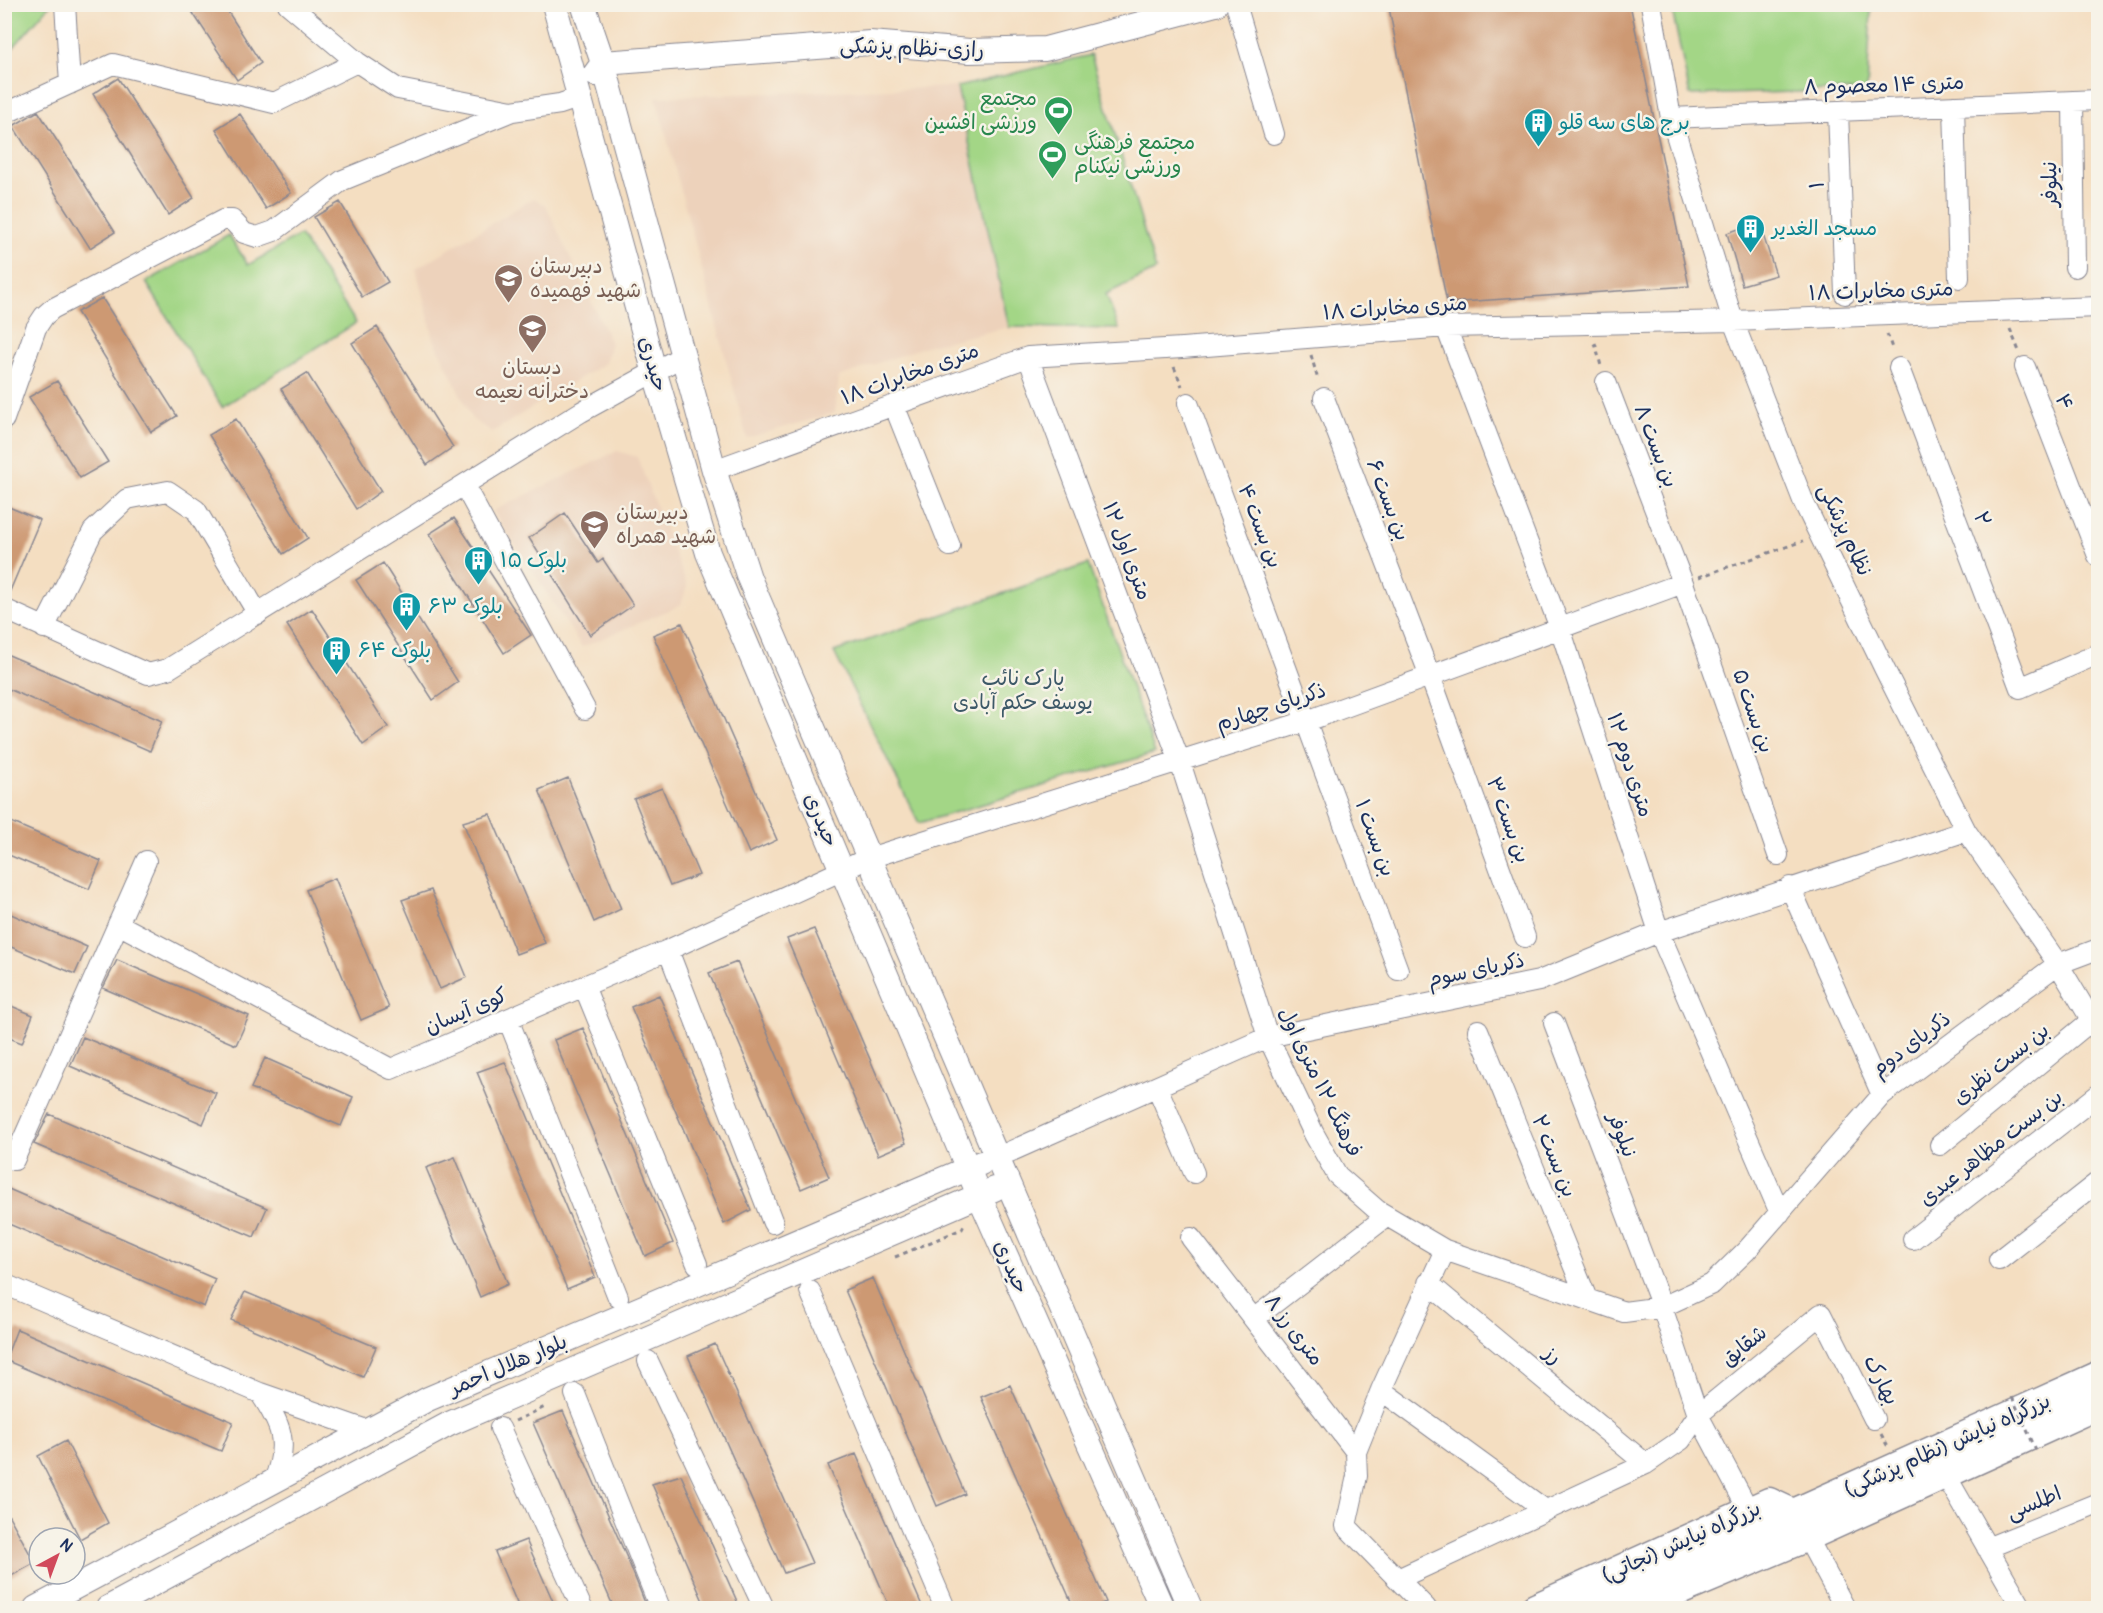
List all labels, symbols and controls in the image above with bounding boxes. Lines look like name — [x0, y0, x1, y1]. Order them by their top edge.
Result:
street label: رازی-نظام پزشکی — [839, 32, 985, 66]
street label: ۸ متری ۱۴ معصوم — [1803, 69, 1965, 103]
place label: مجتمع ورزشی افشین — [924, 85, 1037, 136]
sports icon: مجتمع ورزشی افشین — [1042, 94, 1074, 136]
building icon: برج های سه قلو — [1522, 106, 1554, 148]
place label: برج های سه قلو — [1558, 109, 1690, 136]
place label: مجتمع فرهنگی ورزشی نیکنام — [1074, 129, 1195, 182]
sports icon: مجتمع فرهنگی ورزشی نیکنام — [1037, 138, 1069, 180]
street label: نیلوفر — [2036, 161, 2064, 209]
street label: ۱ — [1803, 181, 1831, 189]
building icon: مسجد الغدیر — [1735, 212, 1767, 254]
place label: مسجد الغدیر — [1770, 215, 1877, 242]
place label: دبیرستان شهید فهمیده — [530, 253, 641, 304]
school or university icon: دبیرستان شهید فهمیده — [493, 262, 525, 304]
street label: ۱۸ متری مخابرات — [1808, 275, 1954, 307]
street label: ۱۸ متری مخابرات — [1322, 289, 1468, 327]
school or university icon: دبستان دخترانه نعیمه — [516, 312, 548, 354]
street label: حیدری — [632, 333, 674, 395]
street label: ۱۸ متری مخابرات — [837, 337, 983, 411]
place label: دبستان دخترانه نعیمه — [475, 354, 589, 405]
street label: ۴ — [2049, 390, 2079, 414]
street label: بن بست ۸ — [1628, 400, 1684, 492]
street label: بن بست ۶ — [1360, 455, 1416, 545]
street label: بن بست ۴ — [1232, 480, 1288, 572]
street label: نظام پزشکی — [1810, 480, 1878, 581]
street label: ۱۲ متری اول — [1096, 498, 1158, 604]
place label: دبیرستان شهید همراه — [616, 499, 716, 550]
school or university icon: دبیرستان شهید همراه — [579, 508, 611, 550]
street label: ۲ — [1967, 508, 1997, 530]
building icon: بلوک ۱۵ — [463, 544, 495, 586]
place label: بلوک ۱۵ — [500, 547, 567, 574]
building icon: بلوک ۶۳ — [391, 590, 423, 632]
place label: بلوک ۶۳ — [428, 593, 503, 620]
building icon: بلوک ۶۴ — [321, 634, 353, 676]
place label: بلوک ۶۴ — [358, 637, 431, 664]
park label: پارک نائب یوسف حکم آبادی — [953, 665, 1093, 718]
street label: بن بست ۵ — [1726, 665, 1780, 757]
street label: ذکریای چهارم — [1213, 677, 1330, 739]
street label: ۱۲ متری دوم — [1599, 709, 1660, 821]
street label: بن بست ۳ — [1480, 773, 1536, 867]
street label: حیدری — [798, 789, 844, 851]
street label: بن بست ۱ — [1349, 796, 1401, 880]
street label: ذکریای سوم — [1425, 947, 1527, 995]
street label: کوی آیسان — [421, 982, 511, 1040]
street label: فرهنگ ۱۲ متری اول — [1272, 1003, 1368, 1161]
street label: ذکریای دوم — [1866, 1005, 1957, 1084]
street label: بن بست نظری — [1947, 1017, 2055, 1111]
street label: بن بست مظاهر عبدی — [1914, 1083, 2068, 1213]
street label: نیلوفر — [1601, 1107, 1643, 1161]
street label: بن بست ۲ — [1525, 1111, 1583, 1201]
street label: حیدری — [987, 1236, 1035, 1298]
street label: ۸ متری رز — [1258, 1289, 1330, 1371]
street label: شقایق — [1715, 1319, 1773, 1373]
street label: بلوار هلال احمر — [443, 1328, 571, 1403]
street label: رز — [1537, 1338, 1568, 1370]
street label: بهارک — [1857, 1350, 1905, 1410]
street label: بزرگراه نیایش (نظام پزشکی) — [1839, 1387, 2056, 1505]
street label: اطلسی — [2002, 1480, 2066, 1526]
street label: بزرگراه نیایش (نجاتی) — [1597, 1495, 1765, 1589]
north arrow — [27, 1526, 87, 1586]
text: N — [56, 1534, 77, 1557]

